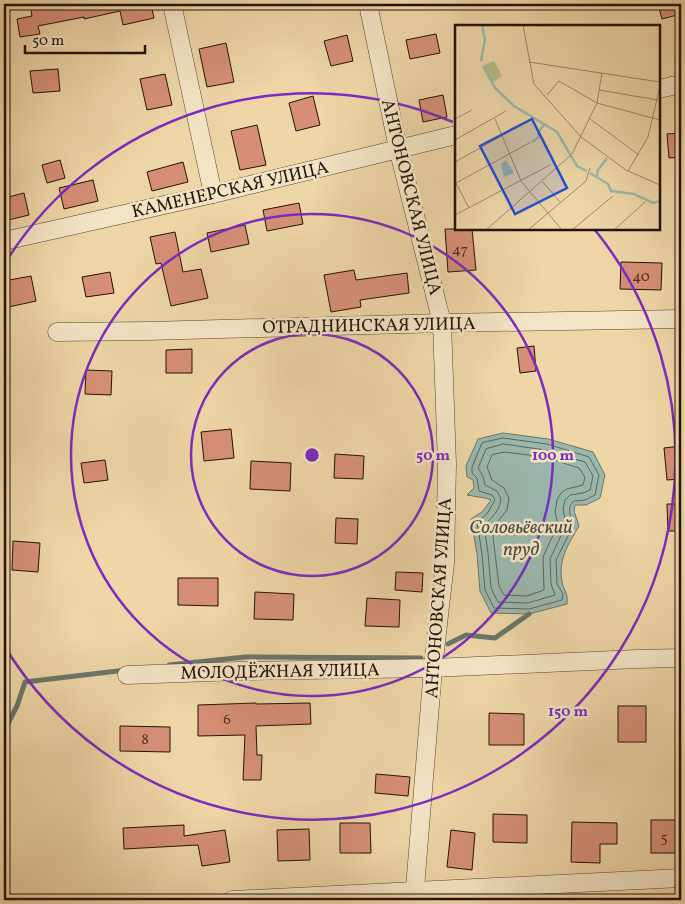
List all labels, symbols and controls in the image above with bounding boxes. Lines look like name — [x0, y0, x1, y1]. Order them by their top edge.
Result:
scale bar — [25, 22, 145, 54]
inset map — [455, 25, 660, 230]
text: 50 m — [32, 31, 64, 52]
street label: АНТОНОВСКАЯ УЛИЦА — [374, 97, 447, 298]
street label: КАМЕНЕРСКАЯ УЛИЦА — [129, 156, 332, 225]
house number: 47 — [452, 240, 468, 261]
house number: 40 — [632, 267, 650, 288]
street label: ОТРАДНИНСКАЯ УЛИЦА — [262, 312, 476, 341]
centre of rings — [303, 446, 321, 464]
text: 50 m — [416, 446, 450, 467]
text: 100 m — [532, 446, 575, 467]
street label: АНТОНОВСКАЯ УЛИЦА — [420, 497, 459, 699]
water label: Соловьёвский пруд — [469, 515, 573, 563]
street label: МОЛОДЁЖНАЯ УЛИЦА — [180, 658, 380, 687]
text: 150 m — [548, 702, 588, 723]
house number: 6 — [223, 710, 231, 731]
house number: 8 — [141, 730, 149, 751]
house number: 5 — [660, 828, 668, 849]

